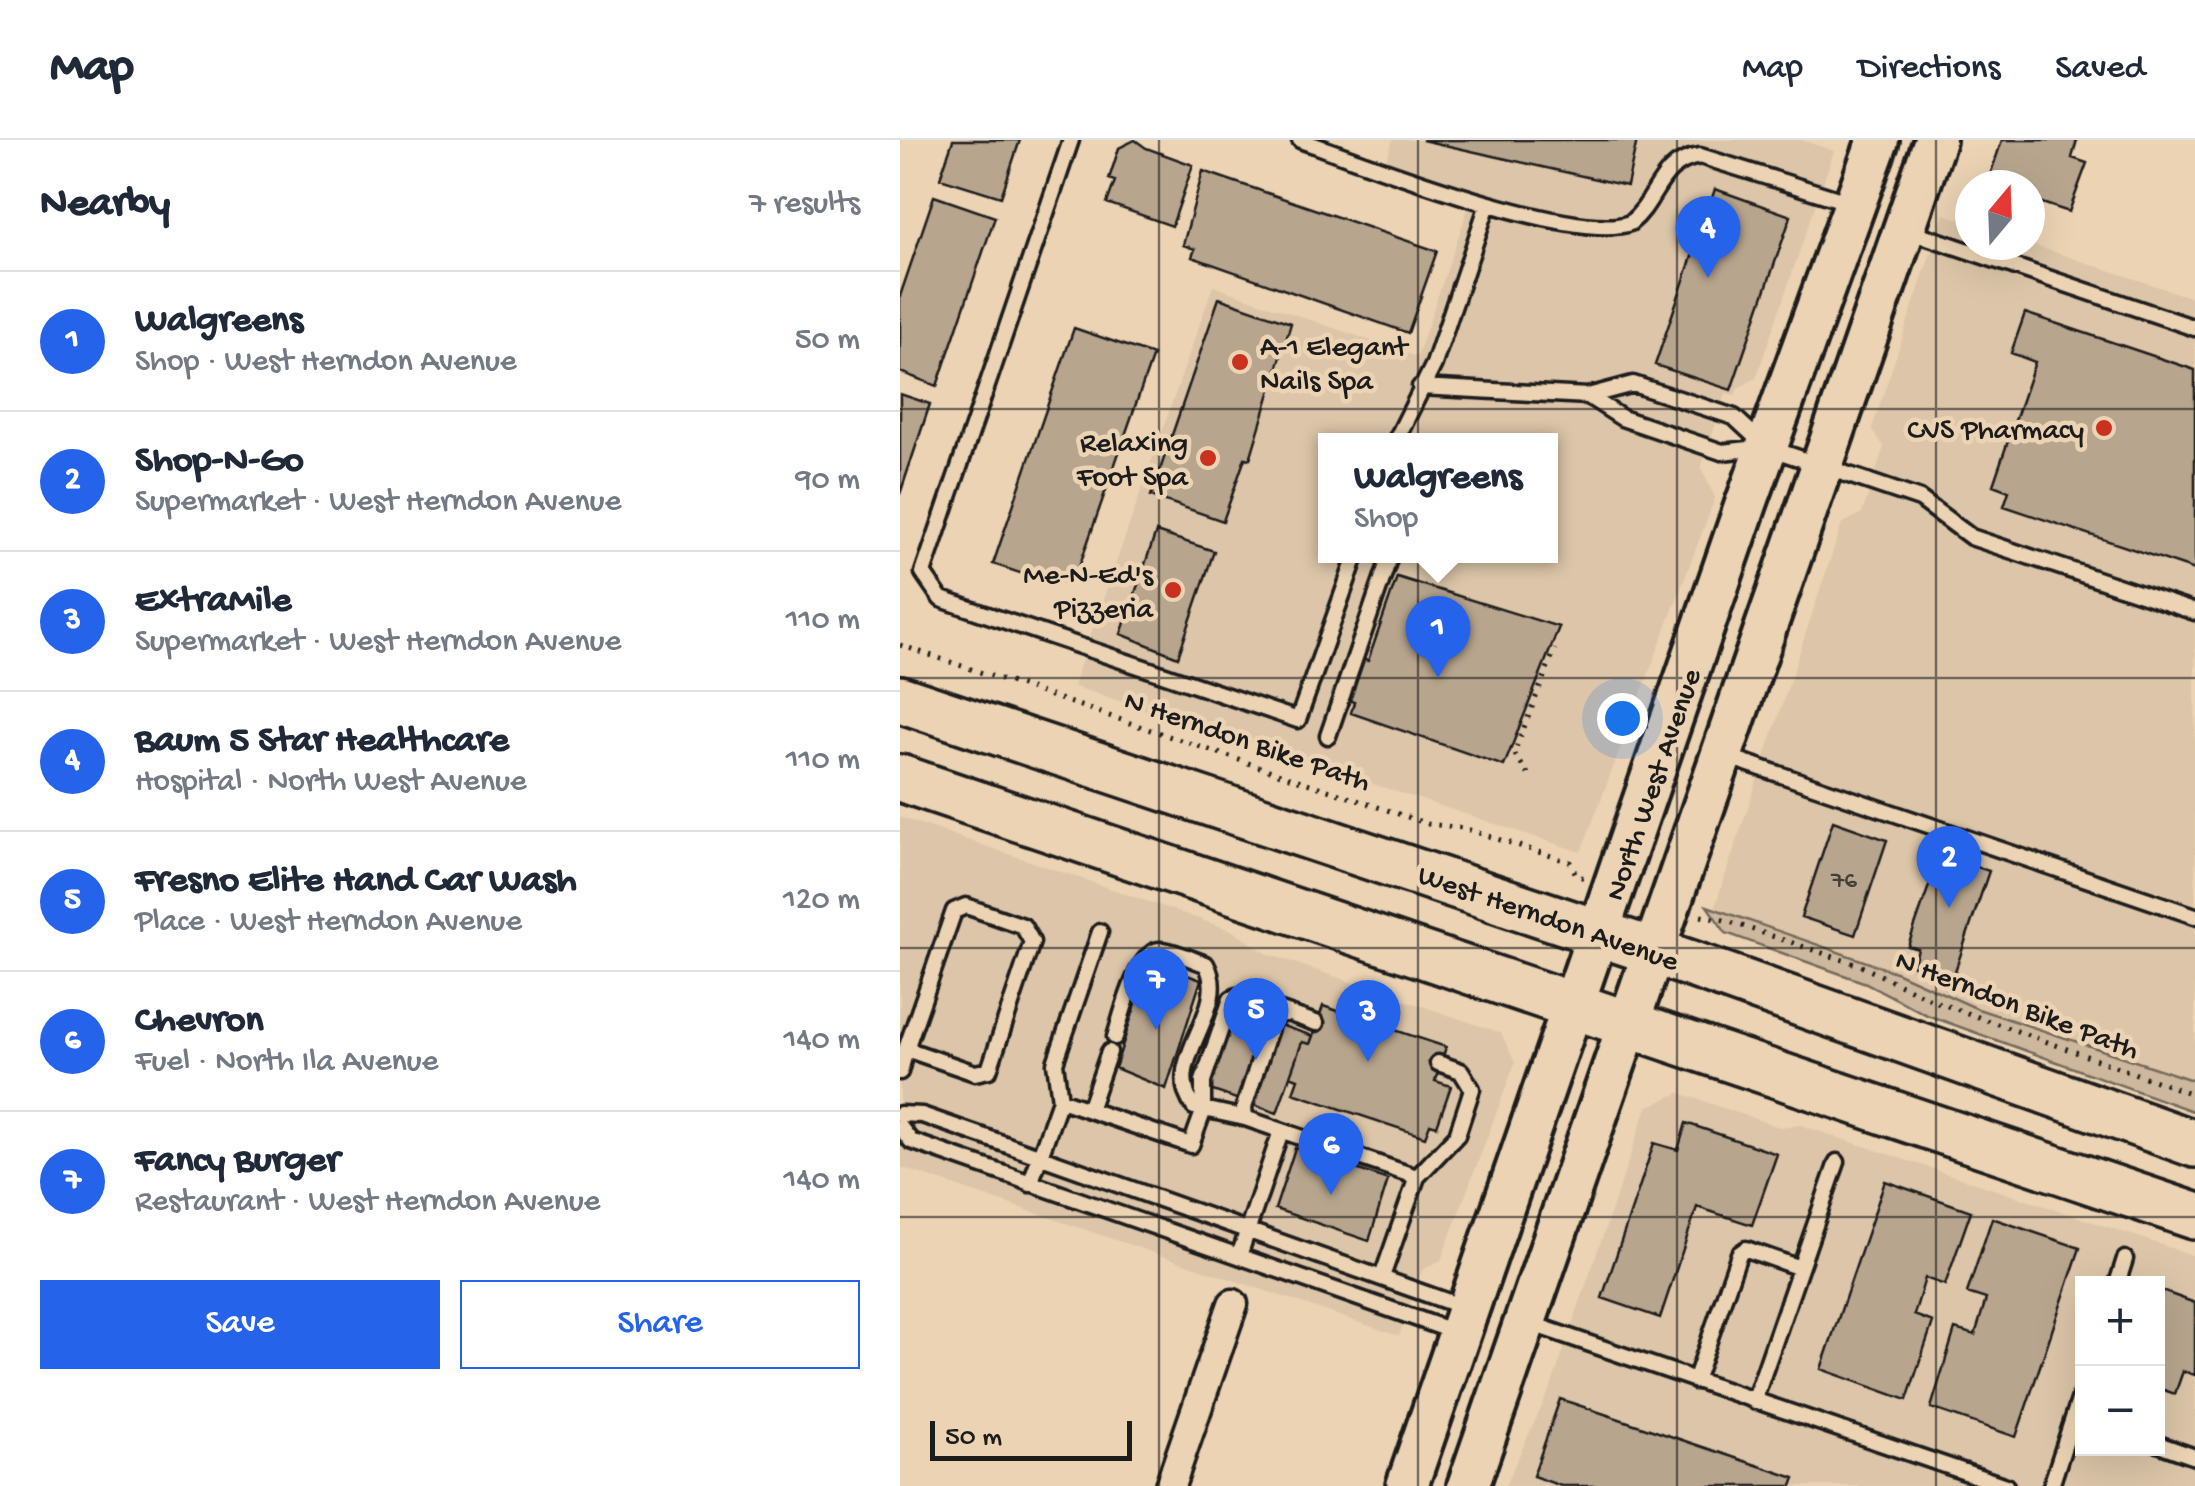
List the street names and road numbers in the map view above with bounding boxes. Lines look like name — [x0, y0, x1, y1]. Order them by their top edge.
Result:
street label: North West Avenue — [1599, 664, 1712, 906]
street label: N Herndon Bike Path — [1119, 685, 1374, 802]
street label: West Herndon Avenue — [1412, 859, 1683, 982]
street label: N Herndon Bike Path — [1890, 945, 2143, 1070]

